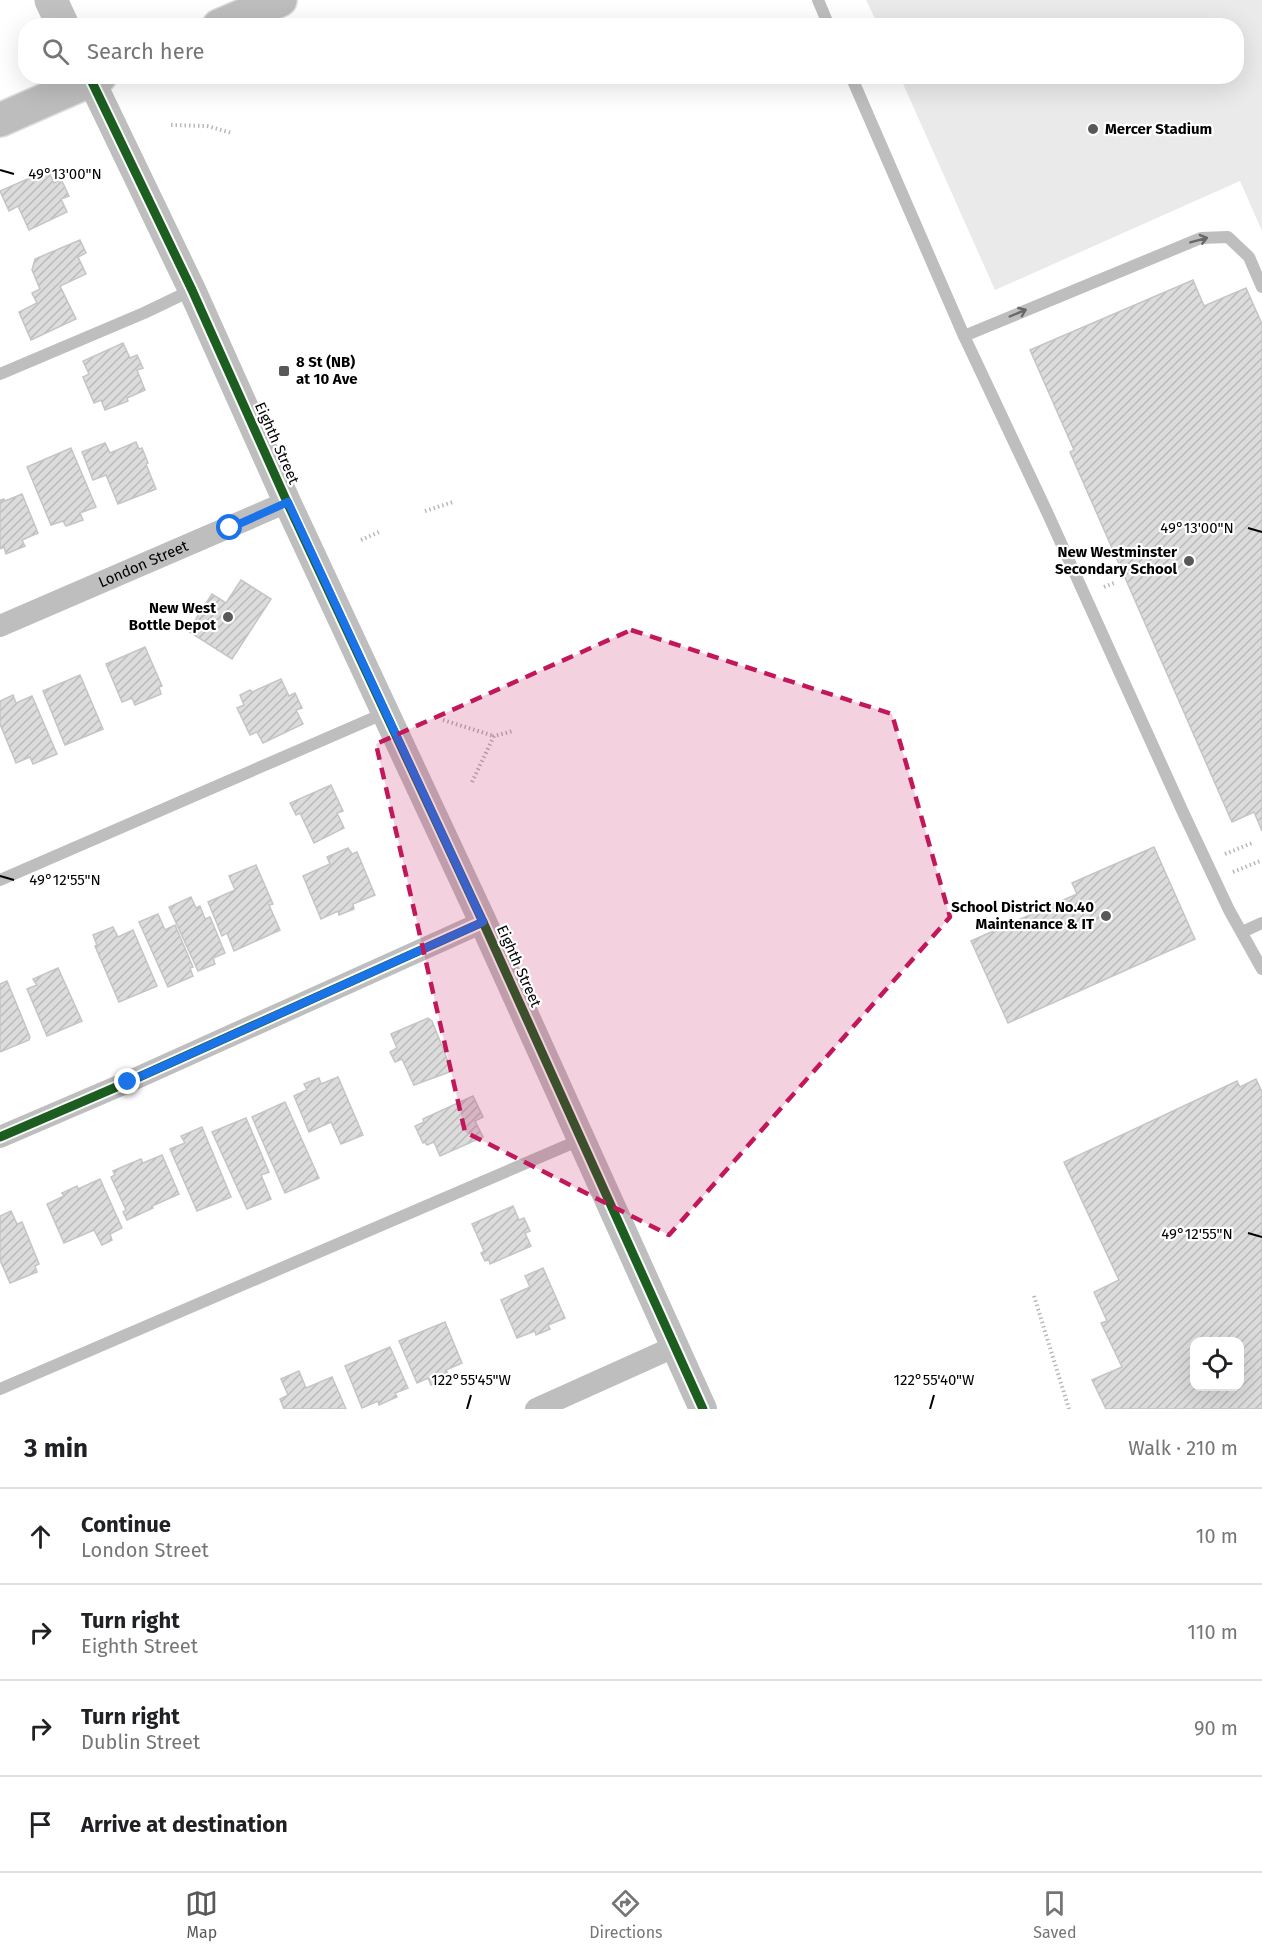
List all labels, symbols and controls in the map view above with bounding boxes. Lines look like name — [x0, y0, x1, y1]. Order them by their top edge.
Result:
search box — [18, 18, 1244, 84]
icon: search — [39, 35, 72, 68]
text: Search here — [87, 38, 205, 65]
place label: Mercer Stadium — [1105, 120, 1212, 138]
marker: Mercer Stadium — [1086, 122, 1100, 136]
text: 49°13'00"N — [28, 165, 102, 183]
one-way arrow — [1189, 234, 1208, 245]
one-way arrow — [1009, 307, 1027, 318]
place label: 8 St (NB) at 10 Ave — [296, 353, 358, 388]
marker: 8 St (NB) at 10 Ave — [277, 364, 291, 378]
street label: Eighth Street — [251, 399, 303, 487]
route start — [216, 514, 242, 540]
text: 49°13'00"N — [1160, 519, 1234, 537]
street label: London Street — [96, 537, 191, 591]
place label: New Westminster Secondary School — [1055, 543, 1178, 578]
marker: New Westminster Secondary School — [1182, 554, 1196, 568]
place label: New West Bottle Depot — [129, 599, 216, 634]
marker: New West Bottle Depot — [221, 610, 235, 624]
text: 49°12'55"N — [29, 871, 101, 889]
place label: School District No.40 Maintenance & IT — [951, 898, 1095, 933]
marker: School District No.40 Maintenance & IT — [1099, 909, 1113, 923]
street label: Eighth Street — [493, 922, 545, 1010]
route end — [114, 1068, 140, 1094]
text: 49°12'55"N — [1161, 1225, 1233, 1243]
map controls — [1190, 1337, 1244, 1391]
button: locate — [1190, 1337, 1244, 1391]
text: 122°55'45"W — [431, 1371, 511, 1389]
text: 122°55'40"W — [894, 1371, 975, 1389]
text: 3 min — [24, 1433, 88, 1464]
text: Walk · 210 m — [1128, 1436, 1238, 1460]
text: Continue — [81, 1511, 171, 1538]
icon: ahead — [24, 1520, 57, 1553]
text: 10 m — [1196, 1524, 1238, 1548]
text: London Street — [81, 1538, 209, 1562]
text: Turn right — [81, 1607, 180, 1634]
icon: right — [24, 1616, 57, 1649]
text: 110 m — [1187, 1620, 1238, 1644]
text: Eighth Street — [81, 1634, 198, 1658]
text: Turn right — [81, 1703, 180, 1730]
icon: right — [24, 1712, 57, 1745]
text: 90 m — [1194, 1716, 1238, 1740]
text: Dublin Street — [81, 1730, 200, 1754]
icon: arrive — [24, 1808, 57, 1841]
text: Arrive at destination — [81, 1811, 288, 1838]
tab: Map — [185, 1887, 218, 1942]
tab: Directions — [589, 1887, 663, 1942]
tab: Saved — [1033, 1887, 1077, 1942]

